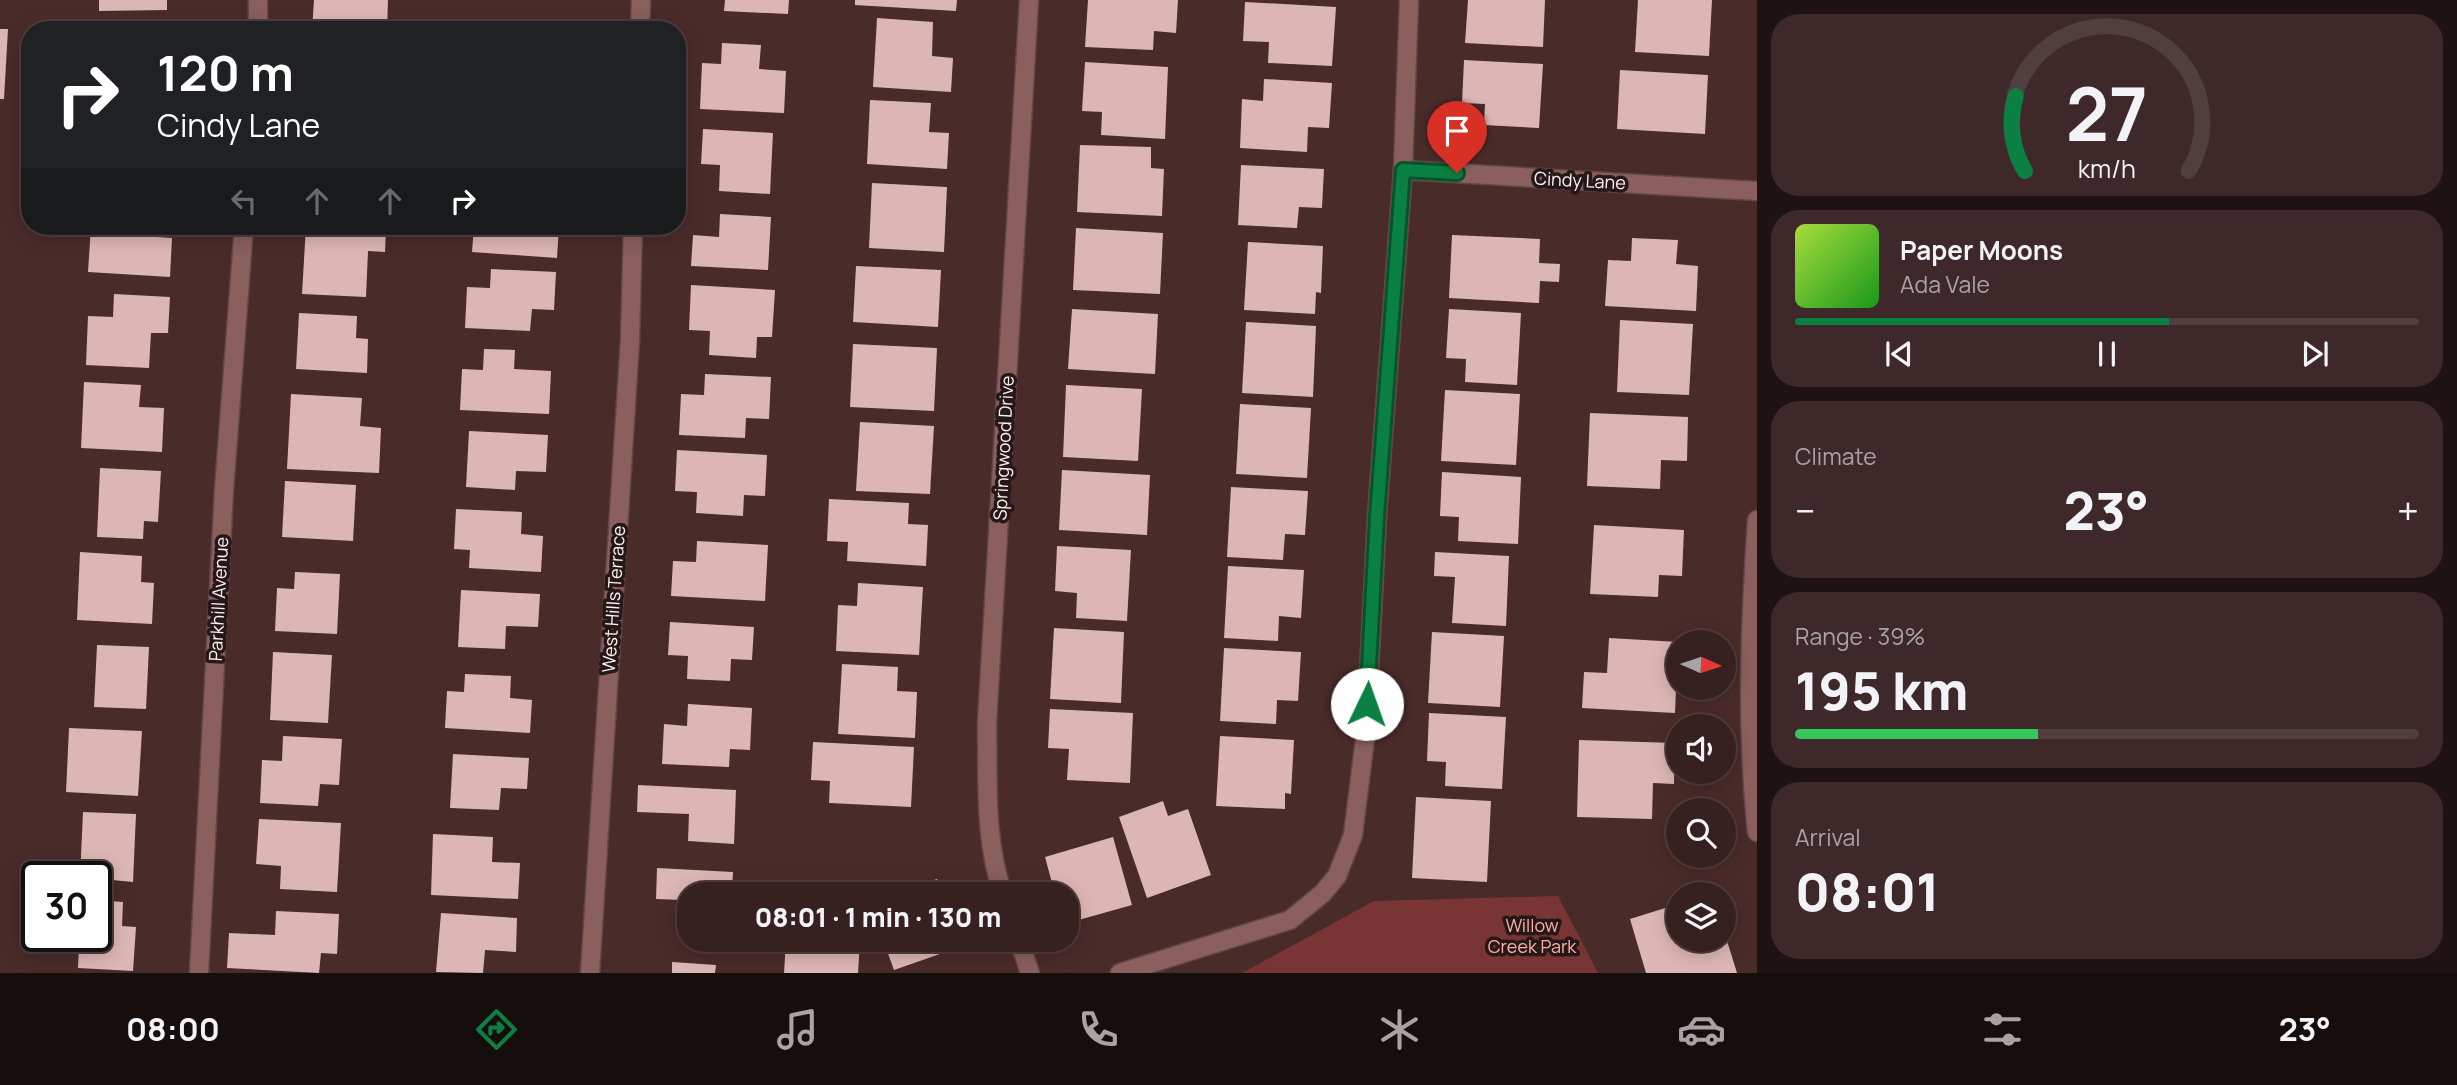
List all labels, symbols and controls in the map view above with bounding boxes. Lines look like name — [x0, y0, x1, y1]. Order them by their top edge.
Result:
text: 120 m — [157, 39, 294, 106]
icon: right — [42, 49, 133, 140]
text: 27 — [2066, 63, 2148, 163]
pin — [1427, 101, 1487, 173]
text: Cindy Lane — [157, 103, 320, 147]
icon: arrive — [1438, 112, 1476, 150]
text: km/h — [2078, 151, 2136, 186]
street label: Cindy Lane — [1534, 166, 1626, 194]
icon: left — [225, 182, 263, 220]
icon: ahead — [298, 182, 336, 220]
icon: ahead — [371, 182, 409, 220]
icon: right — [444, 182, 482, 220]
text: Paper Moons — [1900, 232, 2063, 268]
text: Ada Vale — [1900, 268, 1990, 300]
icon: previous — [1880, 335, 1918, 373]
icon: pause — [2088, 335, 2126, 373]
icon: next — [2296, 335, 2334, 373]
street label: Springwood Drive — [987, 375, 1019, 521]
text: Climate — [1795, 440, 1877, 472]
text: 23° — [2064, 475, 2149, 546]
text: − — [1795, 484, 1816, 536]
text: + — [2397, 484, 2419, 536]
street label: West Hills Terrace — [596, 525, 630, 673]
street label: Parkhill Avenue — [203, 536, 233, 662]
text: Range · 39% — [1795, 620, 1925, 652]
north arrow — [1666, 630, 1736, 700]
map controls — [1666, 630, 1736, 952]
text: 195 km — [1795, 655, 1968, 726]
position arrow — [1330, 667, 1404, 741]
button: sound — [1666, 714, 1736, 784]
button: search — [1666, 798, 1736, 868]
text: Arrival — [1795, 821, 1861, 853]
text: 08:01 — [1795, 856, 1940, 927]
speed limit sign: 30 — [21, 861, 112, 952]
button: layers — [1666, 882, 1736, 952]
text: 08:01 · 1 min · 130 m — [755, 899, 1001, 935]
park label: Willow Creek Park — [1488, 913, 1577, 958]
icon: directions — [472, 1005, 521, 1054]
icon: music — [773, 1005, 822, 1054]
icon: phone — [1074, 1005, 1123, 1054]
icon: climate — [1375, 1005, 1424, 1054]
icon: car — [1677, 1005, 1726, 1054]
icon: filters — [1978, 1005, 2027, 1054]
text: 08:00 — [126, 1007, 220, 1051]
text: 23° — [2279, 1007, 2331, 1051]

